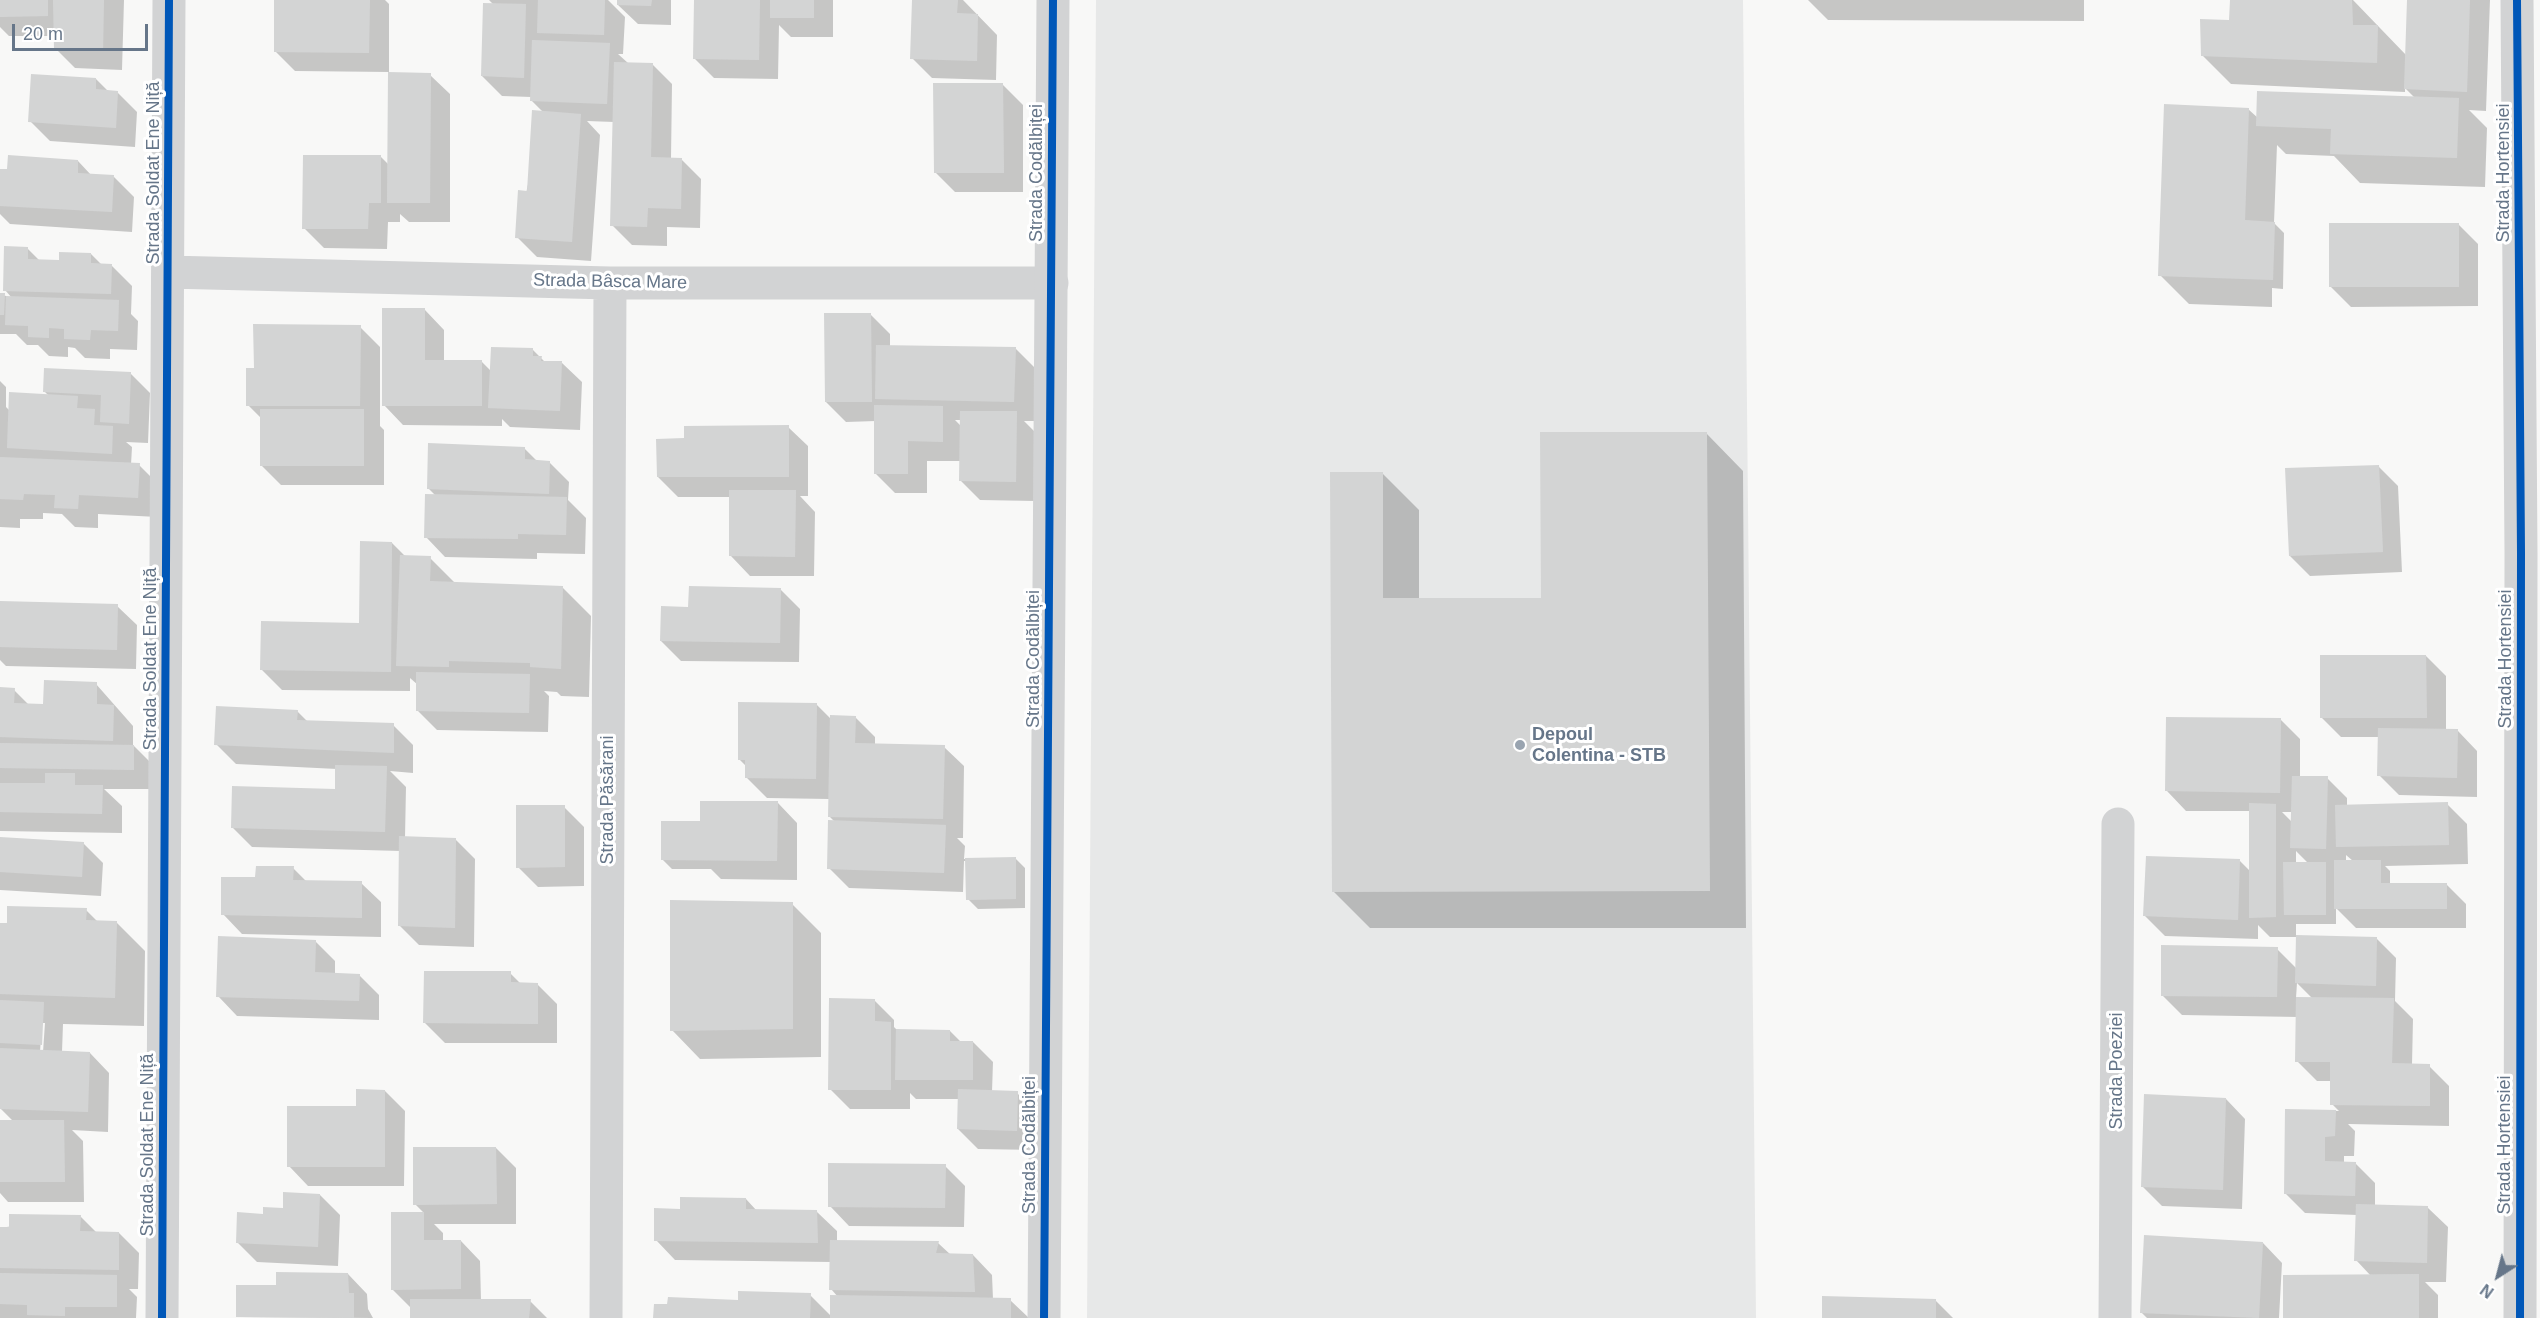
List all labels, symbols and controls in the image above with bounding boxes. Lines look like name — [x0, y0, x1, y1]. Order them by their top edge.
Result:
scale bar — [15, 12, 152, 50]
text: 20 m — [23, 24, 63, 44]
street label: Strada Soldat Ene Niță — [143, 81, 165, 265]
street label: Strada Hortensiei — [2493, 103, 2515, 243]
street label: Strada Codălbiței — [1026, 104, 1048, 242]
street label: Strada Bâsca Mare — [533, 270, 687, 294]
street label: Strada Soldat Ene Niță — [140, 567, 162, 751]
street label: Strada Hortensiei — [2495, 589, 2517, 729]
street label: Strada Codălbiței — [1023, 590, 1045, 728]
place label: Depoul Colentina - STB — [1532, 724, 1666, 766]
street label: Strada Păsărani — [597, 735, 619, 865]
marker: Depoul Colentina - STB — [1513, 738, 1527, 752]
street label: Strada Poeziei — [2106, 1012, 2128, 1130]
street label: Strada Soldat Ene Niță — [137, 1053, 159, 1237]
street label: Strada Hortensiei — [2494, 1075, 2516, 1215]
street label: Strada Codălbiței — [1019, 1076, 1041, 1214]
north arrow — [2468, 1246, 2528, 1306]
text: N — [2477, 1281, 2497, 1301]

